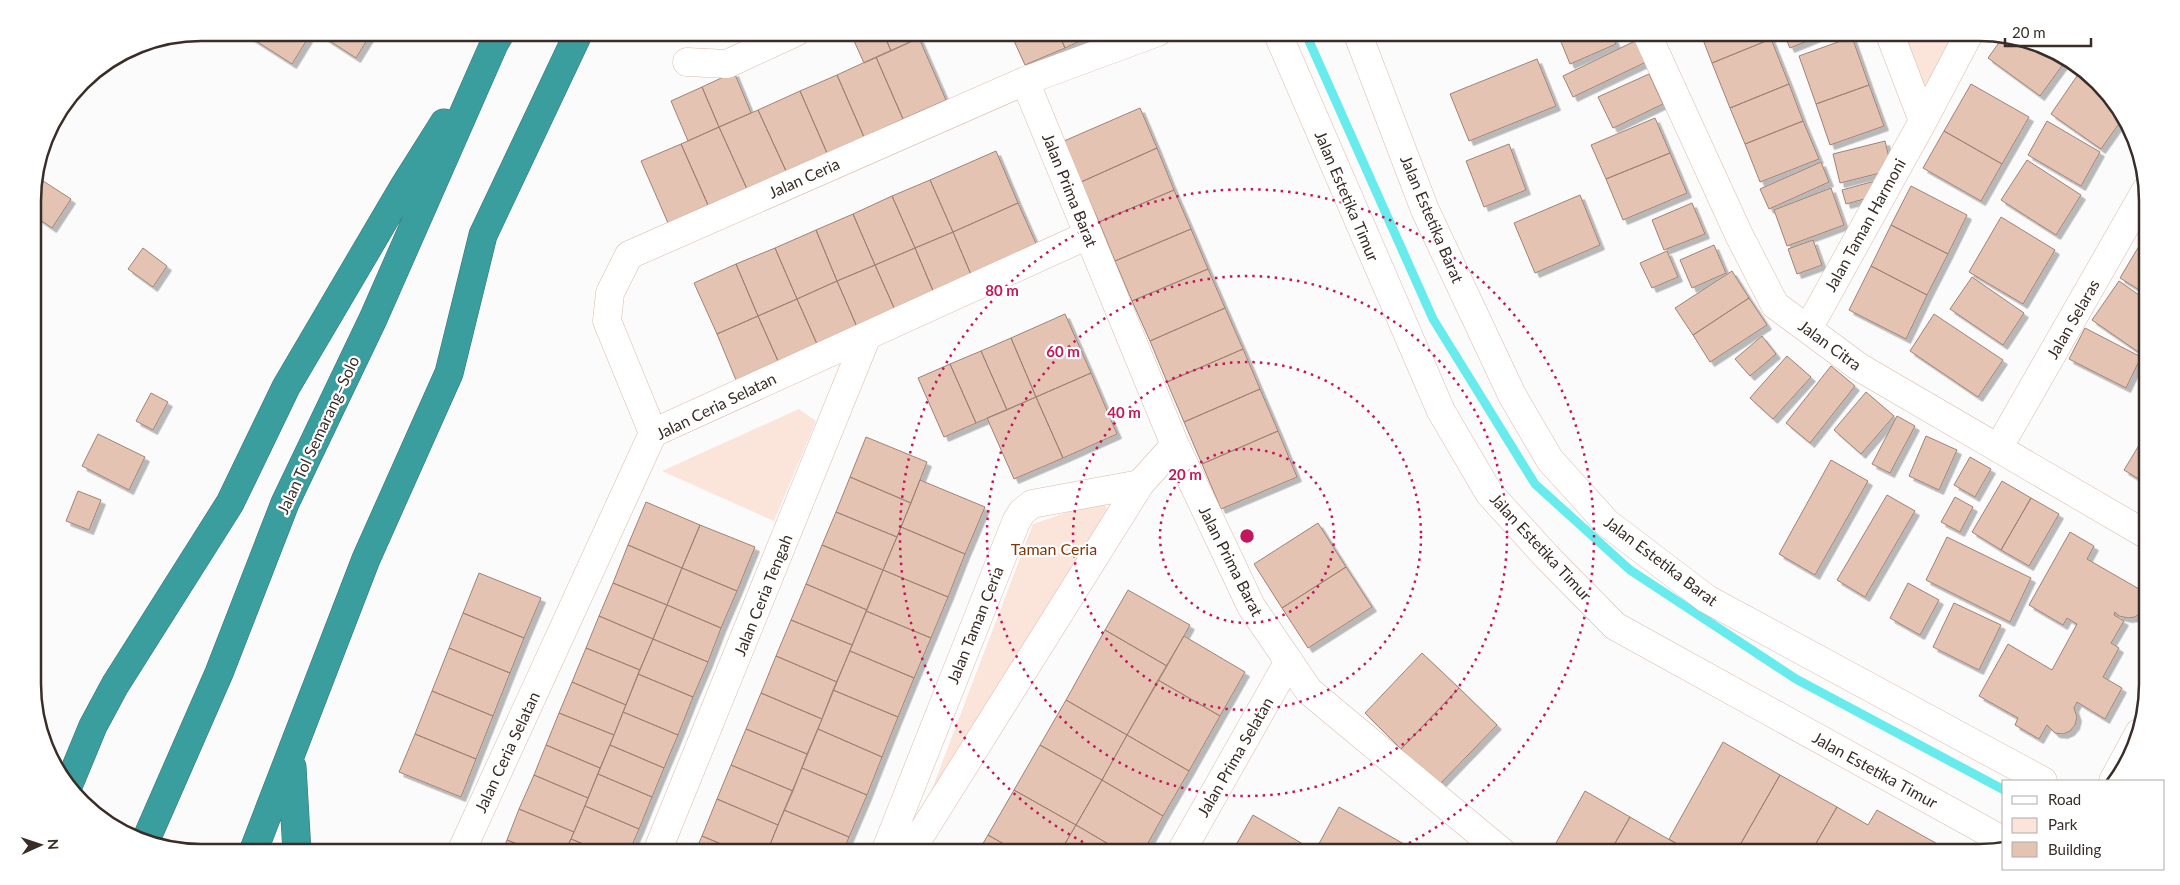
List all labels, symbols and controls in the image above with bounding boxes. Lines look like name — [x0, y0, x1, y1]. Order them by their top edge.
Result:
scale bar — [2005, 15, 2091, 47]
text: 20 m — [2012, 23, 2046, 41]
street label: Jalan Estetika Timur — [1311, 128, 1384, 264]
street label: Jalan Prima Barat — [1039, 130, 1102, 250]
street label: Jalan Estetika Barat — [1397, 152, 1468, 286]
street label: Jalan Ceria — [765, 153, 842, 202]
street label: Jalan Taman Harmoni — [1820, 155, 1909, 295]
street label: Jalan Selaras — [2042, 276, 2103, 362]
text: 80 m — [985, 281, 1019, 299]
street label: Jalan Citra — [1795, 315, 1865, 374]
text: 60 m — [1046, 342, 1080, 360]
street label: Jalan Tol Semarang–Solo — [273, 353, 363, 517]
street label: Jalan Ceria Selatan — [653, 368, 779, 443]
text: 40 m — [1107, 403, 1141, 421]
text: 20 m — [1168, 465, 1202, 483]
street label: Jalan Estetika Timur — [1487, 489, 1596, 604]
street label: Jalan Prima Barat — [1196, 503, 1267, 619]
street label: Jalan Estetika Barat — [1601, 512, 1722, 609]
centre of rings — [1238, 527, 1256, 545]
street label: Jalan Ceria Tengah — [729, 531, 796, 658]
park label: Taman Ceria — [1011, 539, 1097, 558]
street label: Jalan Taman Ceria — [942, 563, 1007, 686]
street label: Jalan Ceria Selatan — [470, 688, 543, 815]
street label: Jalan Prima Selatan — [1193, 694, 1276, 820]
street label: Jalan Estetika Timur — [1809, 727, 1941, 812]
legend — [2002, 780, 2165, 870]
text: Road — [2048, 790, 2081, 808]
text: Park — [2048, 815, 2078, 833]
north arrow — [15, 820, 65, 870]
text: N — [45, 838, 62, 850]
text: Building — [2048, 840, 2101, 858]

